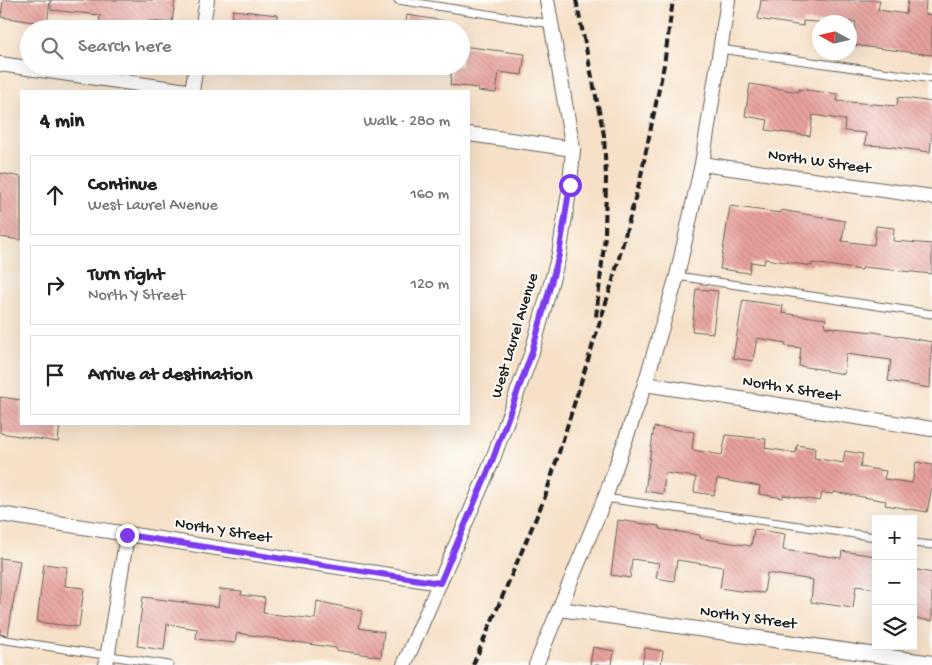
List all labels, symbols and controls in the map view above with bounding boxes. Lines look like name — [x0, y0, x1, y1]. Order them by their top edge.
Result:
north arrow — [812, 15, 857, 60]
search box — [20, 20, 470, 75]
icon: search — [38, 34, 66, 62]
text: Search here — [78, 36, 172, 59]
text: 4 min — [40, 110, 84, 135]
text: Walk · 280 m — [363, 113, 450, 132]
street label: North W Street — [766, 146, 873, 180]
text: Continue — [88, 174, 157, 197]
route start — [559, 174, 582, 197]
icon: ahead — [41, 181, 69, 209]
text: 160 m — [410, 186, 449, 205]
text: West Laurel Avenue — [88, 197, 218, 216]
text: Turn right — [88, 264, 164, 287]
icon: right — [41, 271, 69, 299]
street label: West Laurel Avenue — [488, 271, 544, 401]
text: 120 m — [410, 276, 449, 295]
text: North Y Street — [88, 287, 185, 306]
icon: arrive — [41, 361, 69, 389]
text: Arrive at destination — [88, 364, 252, 387]
street label: North X Street — [741, 373, 842, 407]
street label: North Y Street — [174, 515, 274, 549]
map controls — [872, 515, 917, 650]
button: + — [872, 515, 917, 560]
route end — [116, 524, 139, 547]
button: − — [872, 560, 917, 605]
street label: North Y Street — [699, 603, 799, 635]
button: layers — [872, 605, 917, 650]

